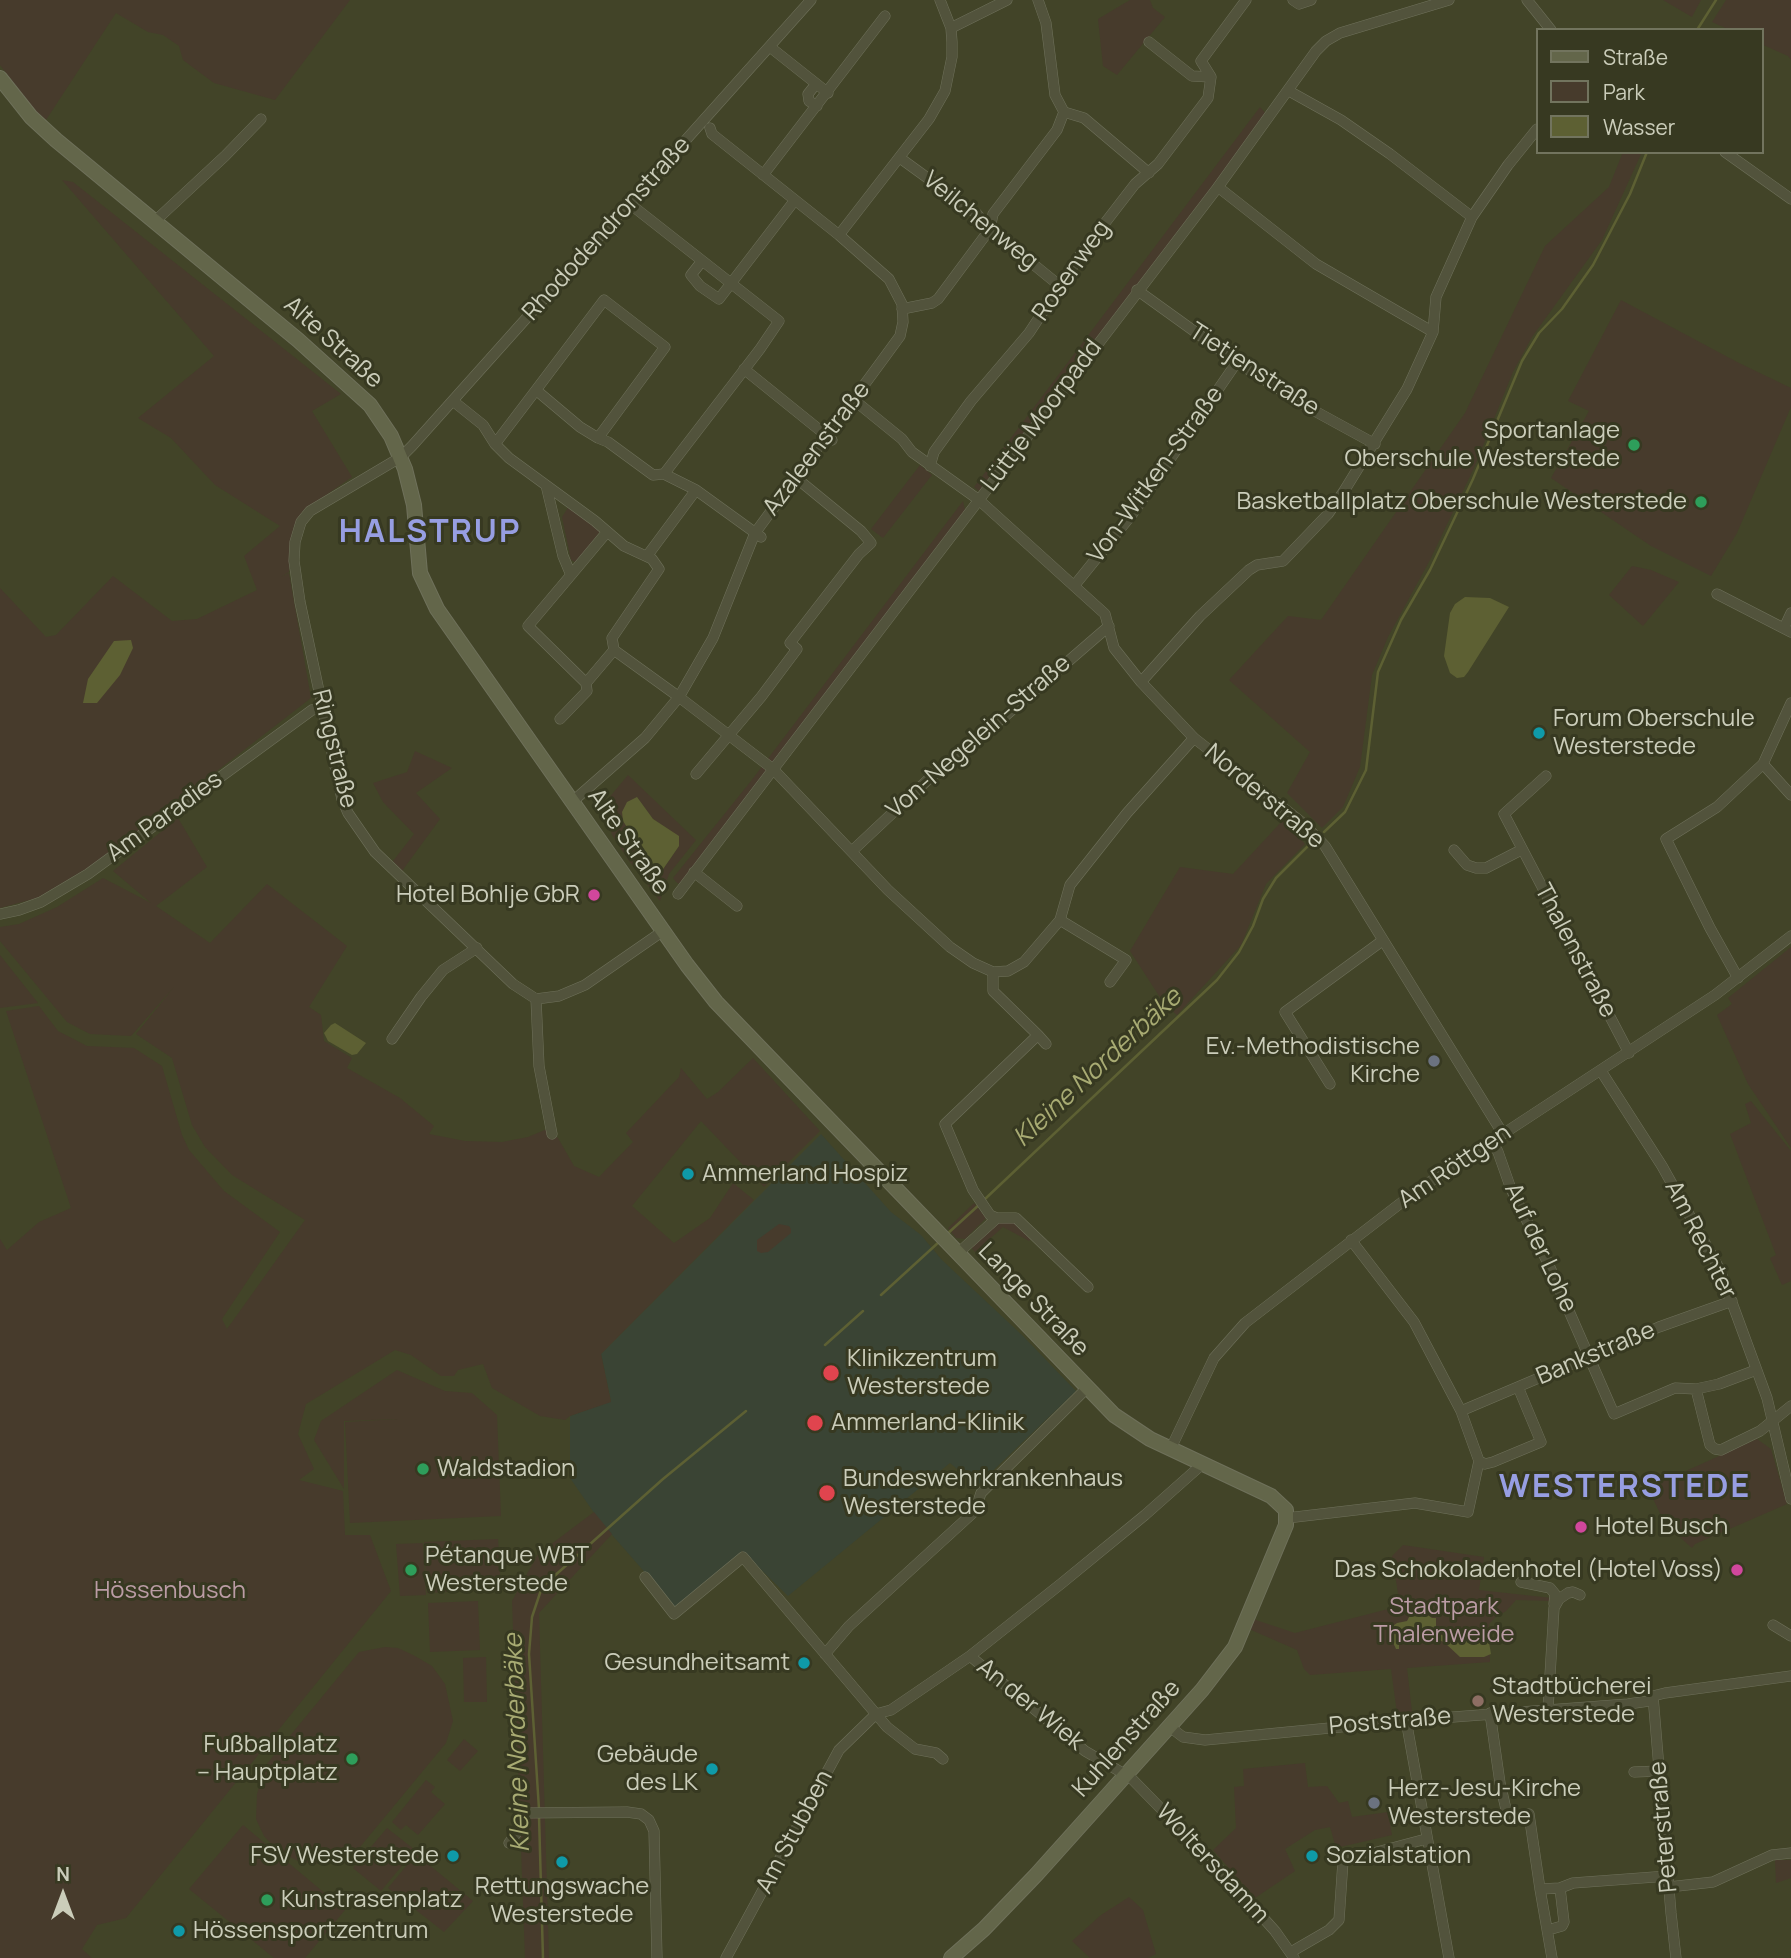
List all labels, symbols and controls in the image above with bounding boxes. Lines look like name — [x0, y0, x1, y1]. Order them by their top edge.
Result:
legend — [1536, 28, 1763, 154]
text: Straße — [1603, 43, 1668, 71]
text: Park — [1603, 78, 1645, 106]
text: Wasser — [1603, 113, 1675, 141]
street label: Rhododendronstraße — [517, 131, 697, 327]
street label: Veilchenweg — [917, 166, 1043, 276]
street label: Rosenweg — [1027, 215, 1117, 327]
street label: Alte Straße — [278, 291, 388, 395]
street label: Tietjenstraße — [1183, 317, 1325, 423]
street label: Lüttje Moorpadd — [976, 335, 1108, 497]
street label: Azaleenstraße — [757, 376, 877, 522]
street label: Von-Witken-Straße — [1082, 381, 1230, 569]
place label: Sportanlage Oberschule Westerstede — [1344, 417, 1620, 473]
marker: Sportanlage Oberschule Westerstede — [1626, 437, 1642, 453]
place label: Basketballplatz Oberschule Westerstede — [1236, 488, 1687, 516]
marker: Basketballplatz Oberschule Westerstede — [1693, 494, 1709, 510]
district label: HALSTRUP — [340, 514, 520, 552]
street label: Von-Negelein-Straße — [881, 649, 1077, 825]
street label: Ringstraße — [305, 687, 363, 811]
place label: Forum Oberschule Westerstede — [1553, 705, 1755, 761]
marker: Forum Oberschule Westerstede — [1531, 725, 1547, 741]
street label: Norderstraße — [1198, 739, 1330, 855]
street label: Am Paradies — [102, 766, 228, 868]
street label: Alte Straße — [581, 783, 675, 901]
street label: Thalenstraße — [1528, 879, 1622, 1023]
place label: Hotel Bohlje GbR — [396, 881, 580, 909]
marker: Hotel Bohlje GbR — [586, 887, 602, 903]
water label: Kleine Norderbäke — [1007, 982, 1189, 1154]
place label: Ev.-Methodistische Kirche — [1206, 1033, 1420, 1089]
marker: Ev.-Methodistische Kirche — [1426, 1053, 1442, 1069]
street label: Am Röttgen — [1393, 1119, 1517, 1215]
place label: Ammerland Hospiz — [702, 1160, 908, 1188]
marker: Ammerland Hospiz — [680, 1166, 696, 1182]
street label: Am Rechter — [1658, 1176, 1742, 1304]
street label: Auf der Lohe — [1498, 1179, 1582, 1317]
street label: Lange Straße — [972, 1237, 1094, 1363]
street label: Bankstraße — [1532, 1316, 1660, 1392]
place label: Klinikzentrum Westerstede — [847, 1345, 997, 1401]
marker: Klinikzentrum Westerstede — [821, 1363, 841, 1383]
place label: Ammerland-Klinik — [831, 1409, 1024, 1437]
marker: Ammerland-Klinik — [805, 1413, 825, 1433]
place label: Waldstadion — [437, 1455, 575, 1483]
marker: Waldstadion — [415, 1461, 431, 1477]
place label: Bundeswehrkrankenhaus Westerstede — [843, 1465, 1123, 1521]
district label: WESTERSTEDE — [1500, 1469, 1750, 1507]
marker: Bundeswehrkrankenhaus Westerstede — [817, 1483, 837, 1503]
place label: Hotel Busch — [1595, 1513, 1728, 1541]
marker: Hotel Busch — [1573, 1519, 1589, 1535]
place label: Pétanque WBT Westerstede — [425, 1542, 589, 1598]
place label: Das Schokoladenhotel (Hotel Voss) — [1334, 1556, 1723, 1584]
marker: Pétanque WBT Westerstede — [403, 1562, 419, 1578]
marker: Das Schokoladenhotel (Hotel Voss) — [1729, 1562, 1745, 1578]
park label: Hössenbusch — [94, 1577, 246, 1605]
park label: Stadtpark Thalenweide — [1373, 1593, 1515, 1649]
water label: Kleine Norderbäke — [499, 1633, 537, 1853]
place label: Gesundheitsamt — [604, 1649, 790, 1677]
street label: An der Wiek — [971, 1653, 1089, 1757]
marker: Gesundheitsamt — [796, 1655, 812, 1671]
place label: Stadtbücherei Westerstede — [1492, 1673, 1652, 1729]
street label: Kuhlenstraße — [1067, 1675, 1187, 1803]
marker: Stadtbücherei Westerstede — [1470, 1693, 1486, 1709]
street label: Poststraße — [1328, 1702, 1452, 1742]
place label: Fußballplatz – Hauptplatz — [197, 1731, 338, 1787]
place label: Gebäude des LK — [597, 1741, 698, 1797]
marker: Fußballplatz – Hauptplatz — [344, 1751, 360, 1767]
street label: Peterstraße — [1644, 1760, 1684, 1894]
marker: Gebäude des LK — [704, 1761, 720, 1777]
street label: Am Stubben — [751, 1765, 839, 1899]
place label: Herz-Jesu-Kirche Westerstede — [1388, 1775, 1581, 1831]
marker: Herz-Jesu-Kirche Westerstede — [1366, 1795, 1382, 1811]
street label: Woltersdamm — [1149, 1798, 1275, 1930]
place label: FSV Westerstede — [250, 1842, 439, 1870]
place label: Sozialstation — [1326, 1842, 1471, 1870]
marker: FSV Westerstede — [445, 1848, 461, 1864]
marker: Sozialstation — [1304, 1848, 1320, 1864]
marker: Rettungswache Westerstede — [554, 1854, 570, 1870]
north arrow — [28, 1860, 98, 1930]
text: N — [56, 1861, 70, 1887]
place label: Rettungswache Westerstede — [475, 1873, 649, 1929]
place label: Kunstrasenplatz — [281, 1886, 463, 1914]
marker: Kunstrasenplatz — [259, 1892, 275, 1908]
place label: Hössensportzentrum — [193, 1917, 428, 1945]
marker: Hössensportzentrum — [171, 1923, 187, 1939]

